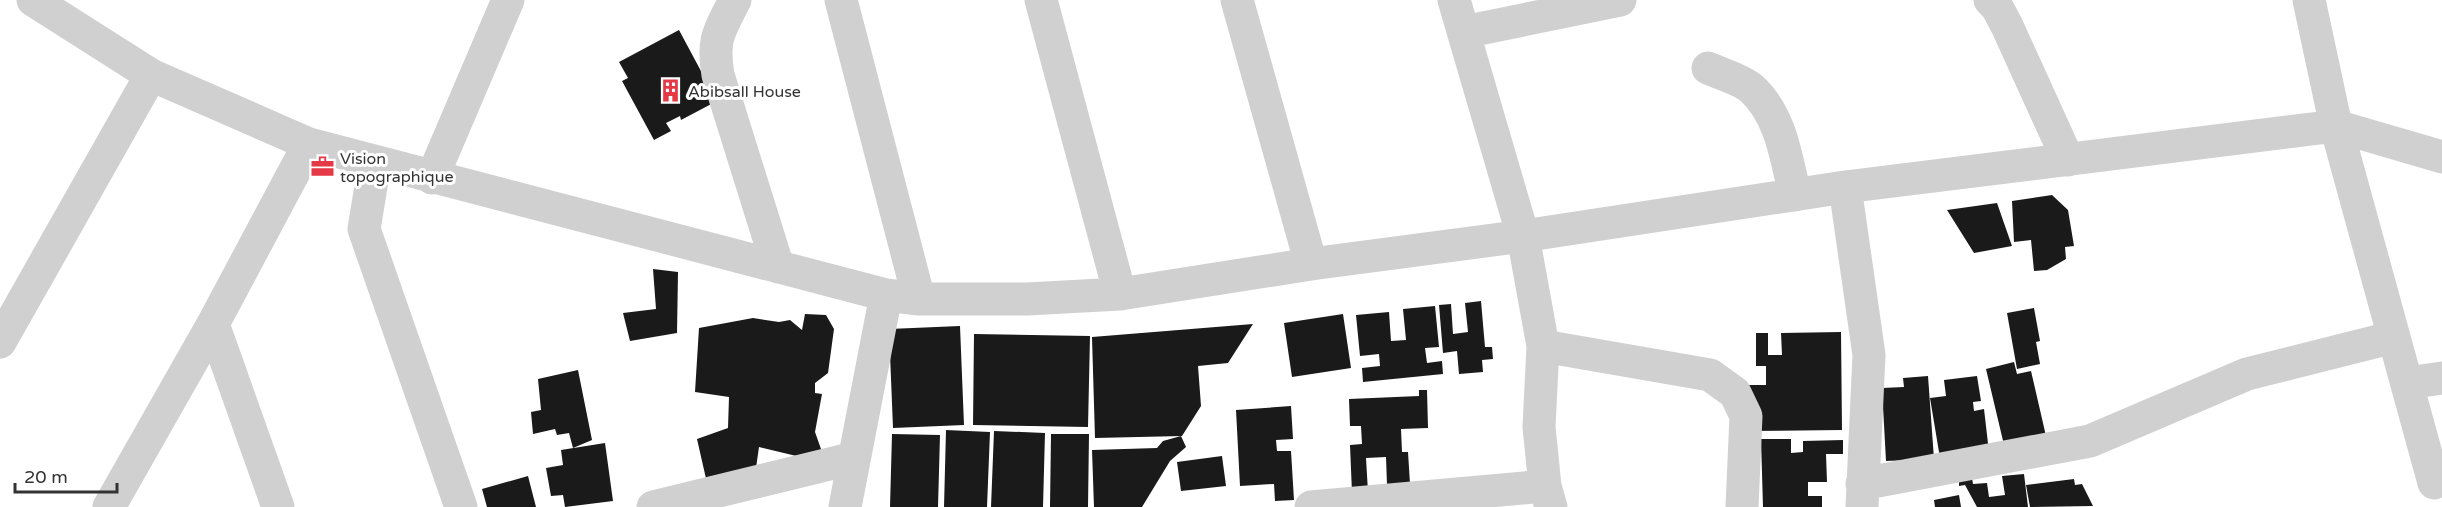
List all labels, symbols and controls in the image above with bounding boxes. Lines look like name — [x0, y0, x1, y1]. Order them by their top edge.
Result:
building icon: Abibsall House — [657, 78, 683, 104]
place label: Abibsall House — [688, 82, 801, 102]
place label: Vision topographique — [340, 149, 454, 187]
office icon: Vision topographique — [309, 154, 335, 180]
scale bar — [15, 456, 117, 494]
text: 20 m — [24, 466, 68, 488]

